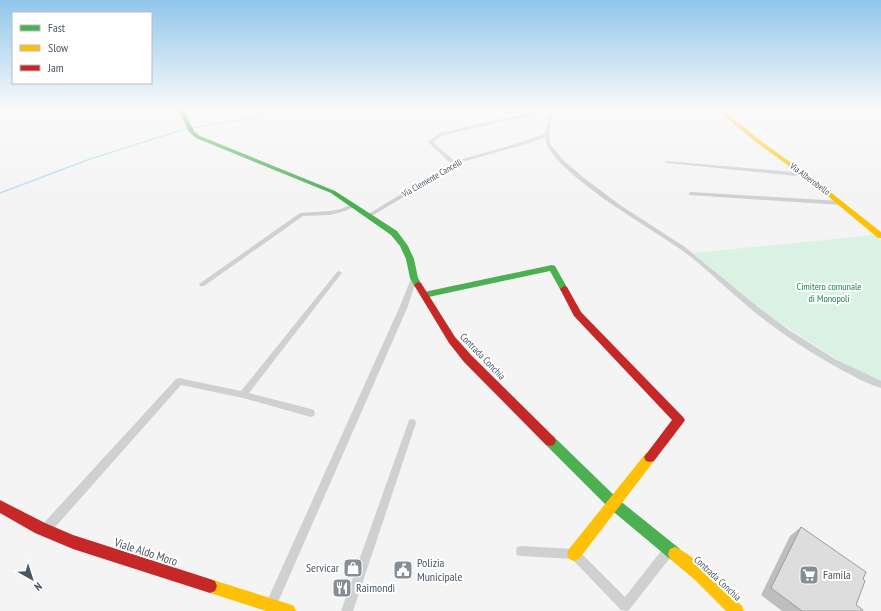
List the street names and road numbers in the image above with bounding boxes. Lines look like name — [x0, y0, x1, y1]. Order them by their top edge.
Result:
street label: Via Clemente Cancelli — [399, 156, 464, 200]
street label: Via Alberobello — [787, 159, 833, 197]
street label: Contrada Conchia — [457, 330, 508, 382]
street label: Viale Aldo Moro — [112, 534, 180, 569]
street label: Contrada Conchia — [691, 553, 744, 604]

